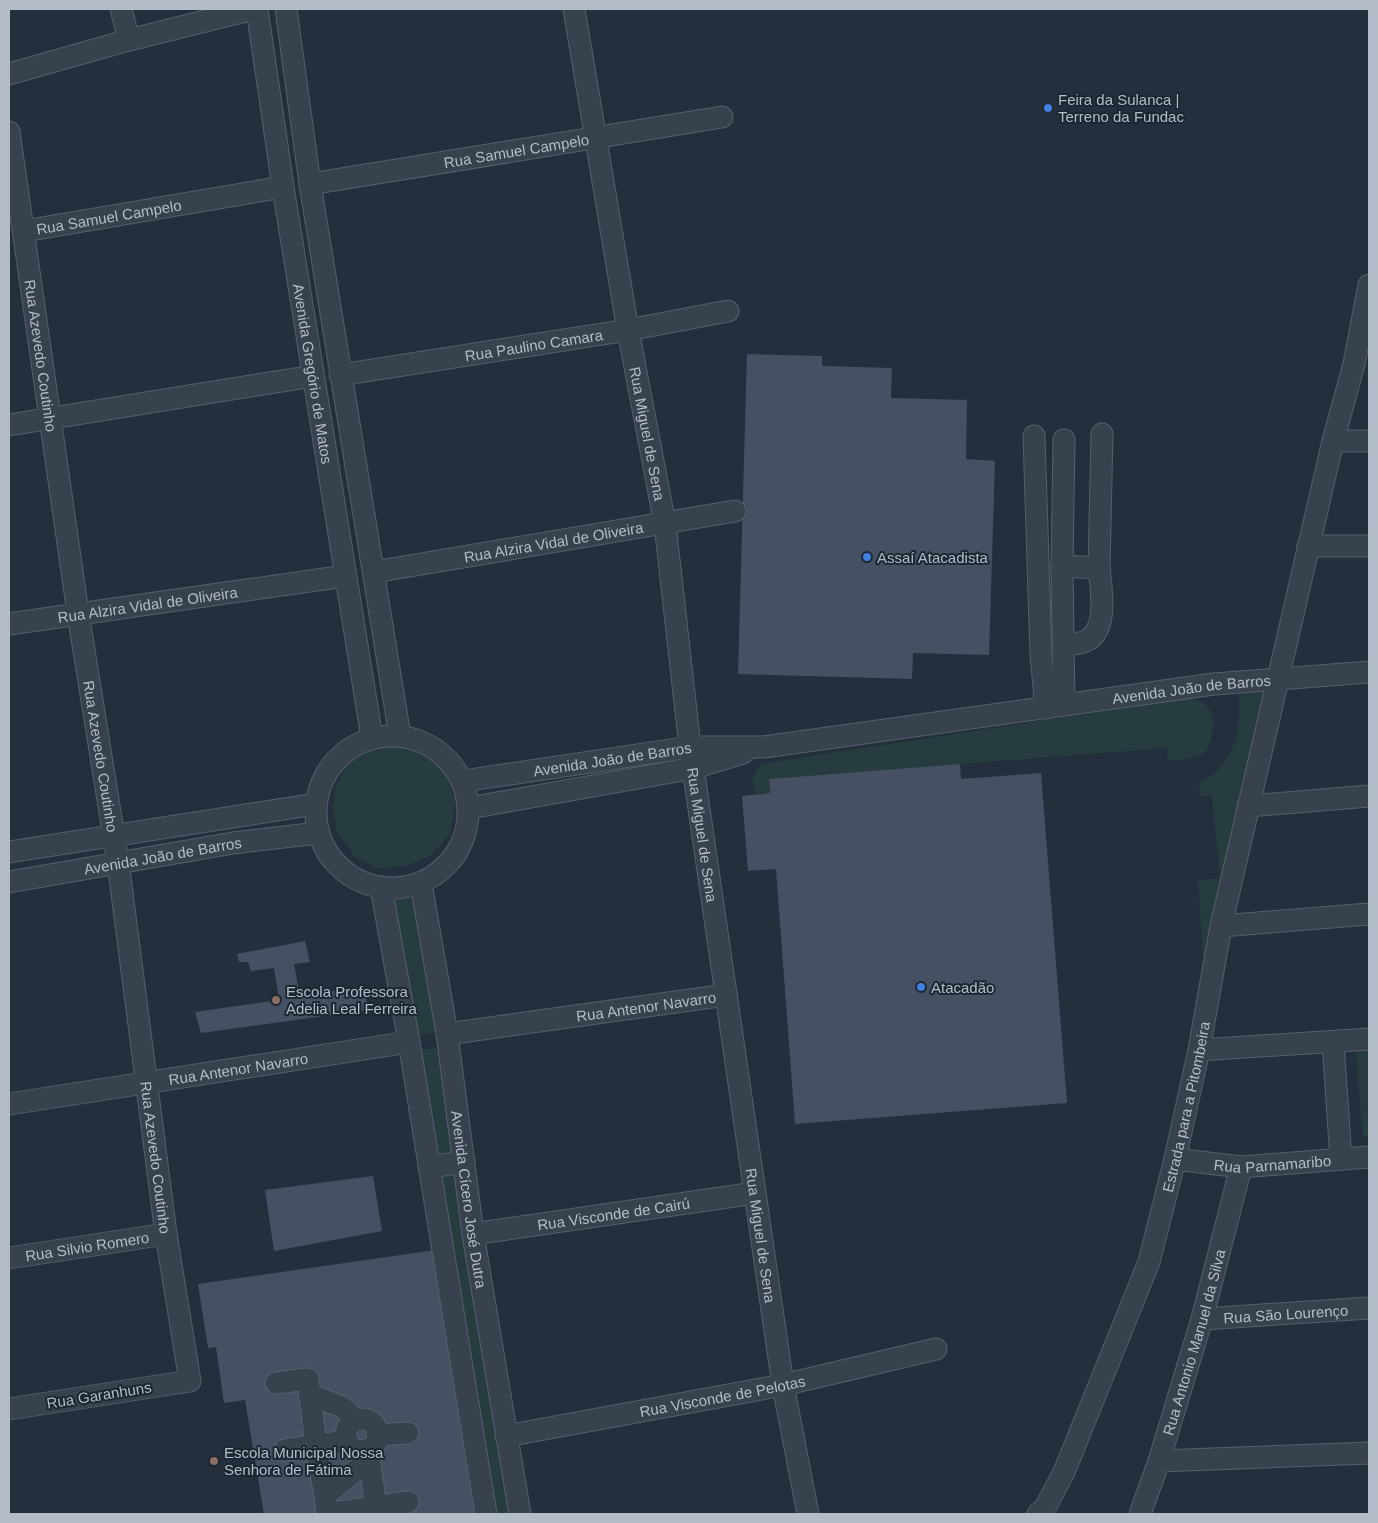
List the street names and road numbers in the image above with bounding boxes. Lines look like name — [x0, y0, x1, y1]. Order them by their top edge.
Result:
street label: Rua Samuel Campelo — [442, 130, 590, 171]
street label: Rua Samuel Campelo — [35, 196, 183, 237]
street label: Rua Azevedo Coutinho — [22, 279, 60, 433]
street label: Avenida Gregório de Matos — [290, 282, 336, 465]
street label: Rua Paulino Camara — [464, 325, 604, 364]
street label: Rua Miguel de Sena — [627, 365, 669, 503]
street label: Rua Alzira Vidal de Oliveira — [462, 518, 645, 565]
street label: Rua Alzira Vidal de Oliveira — [56, 583, 239, 625]
street label: Avenida João de Barros — [1111, 671, 1272, 707]
street label: Rua Azevedo Coutinho — [80, 679, 122, 833]
street label: Avenida João de Barros — [532, 738, 693, 779]
street label: Rua Miguel de Sena — [685, 766, 721, 904]
street label: Avenida João de Barros — [82, 834, 243, 877]
street label: Rua Antenor Navarro — [575, 988, 717, 1024]
street label: Estrada para a Pitombeira — [1158, 1019, 1213, 1194]
street label: Rua Antenor Navarro — [167, 1049, 309, 1088]
street label: Rua Azevedo Coutinho — [138, 1080, 174, 1235]
street label: Avenida Cícero José Dutra — [449, 1110, 491, 1290]
street label: Rua Parnamaribo — [1213, 1151, 1332, 1176]
street label: Rua Miguel de Sena — [743, 1167, 780, 1305]
street label: Rua Visconde de Cairú — [536, 1194, 691, 1233]
street label: Rua Silvio Romero — [24, 1228, 150, 1264]
street label: Rua Antonio Manuel da Silva — [1159, 1247, 1228, 1437]
street label: Rua São Lourenço — [1223, 1301, 1349, 1326]
street label: Rua Visconde de Pelotas — [638, 1372, 807, 1420]
street label: Rua Garanhuns — [45, 1378, 153, 1412]

